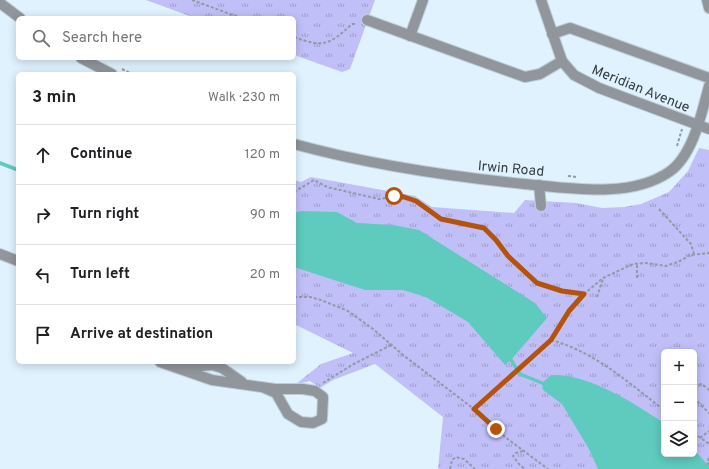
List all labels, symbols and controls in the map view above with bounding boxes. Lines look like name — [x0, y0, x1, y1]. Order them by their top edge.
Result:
search box — [16, 16, 296, 60]
icon: search — [30, 27, 52, 49]
text: Search here — [62, 29, 142, 48]
street label: Meridian Avenue — [589, 62, 692, 117]
text: 3 min — [32, 87, 76, 109]
text: Walk · 230 m — [208, 90, 280, 106]
icon: ahead — [32, 144, 54, 166]
text: Continue — [70, 145, 132, 164]
text: 120 m — [245, 147, 280, 163]
street label: Irwin Road — [477, 158, 545, 181]
route start — [385, 187, 403, 205]
icon: right — [32, 204, 54, 226]
text: Turn right — [70, 205, 139, 224]
text: 90 m — [250, 207, 280, 223]
icon: left — [32, 264, 54, 286]
text: Turn left — [70, 265, 130, 284]
text: 20 m — [250, 267, 280, 283]
icon: arrive — [32, 324, 54, 346]
text: Arrive at destination — [70, 325, 213, 344]
map controls — [661, 349, 697, 457]
button: + — [661, 349, 697, 385]
button: − — [661, 385, 697, 421]
route end — [487, 420, 505, 438]
button: layers — [661, 421, 697, 457]

